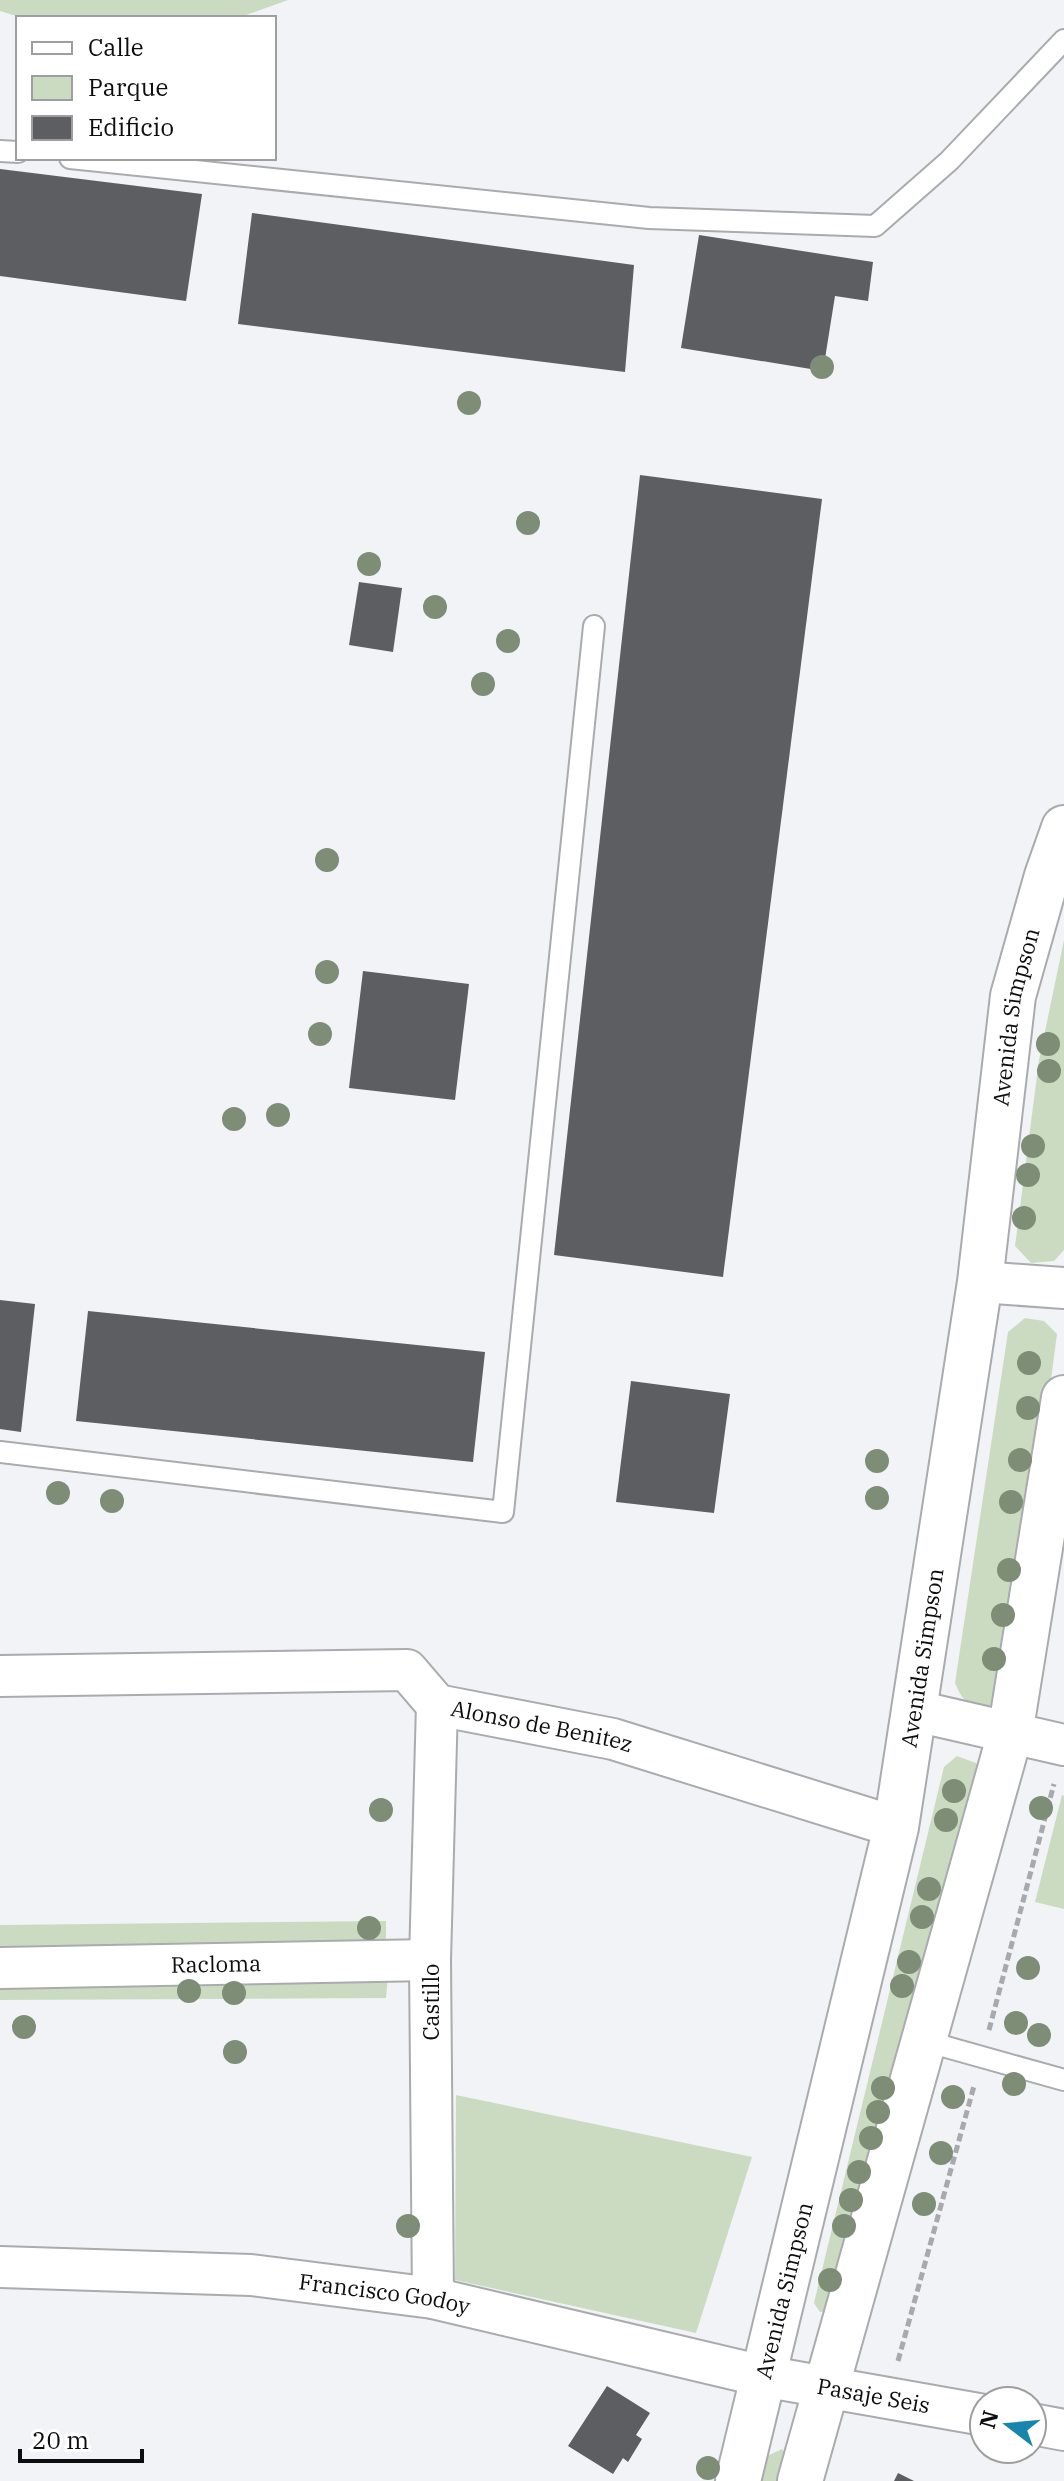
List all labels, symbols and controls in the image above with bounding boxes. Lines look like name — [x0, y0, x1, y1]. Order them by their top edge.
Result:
legend — [16, 16, 276, 160]
text: Calle — [88, 31, 144, 63]
text: Parque — [88, 71, 168, 103]
text: Edificio — [88, 111, 174, 143]
street label: Avenida Simpson — [985, 924, 1046, 1108]
street label: Avenida Simpson — [893, 1566, 950, 1749]
street label: Alonso de Benitez — [449, 1693, 637, 1758]
street label: Racloma — [171, 1948, 261, 1979]
street label: Castillo — [416, 1964, 445, 2040]
street label: Avenida Simpson — [748, 2199, 819, 2382]
street label: Francisco Godoy — [297, 2266, 473, 2320]
street label: Pasaje Seis — [815, 2371, 932, 2419]
north arrow — [968, 2385, 1048, 2465]
text: N — [972, 2407, 1005, 2432]
scale bar — [20, 2413, 142, 2463]
text: 20 m — [32, 2424, 89, 2456]

